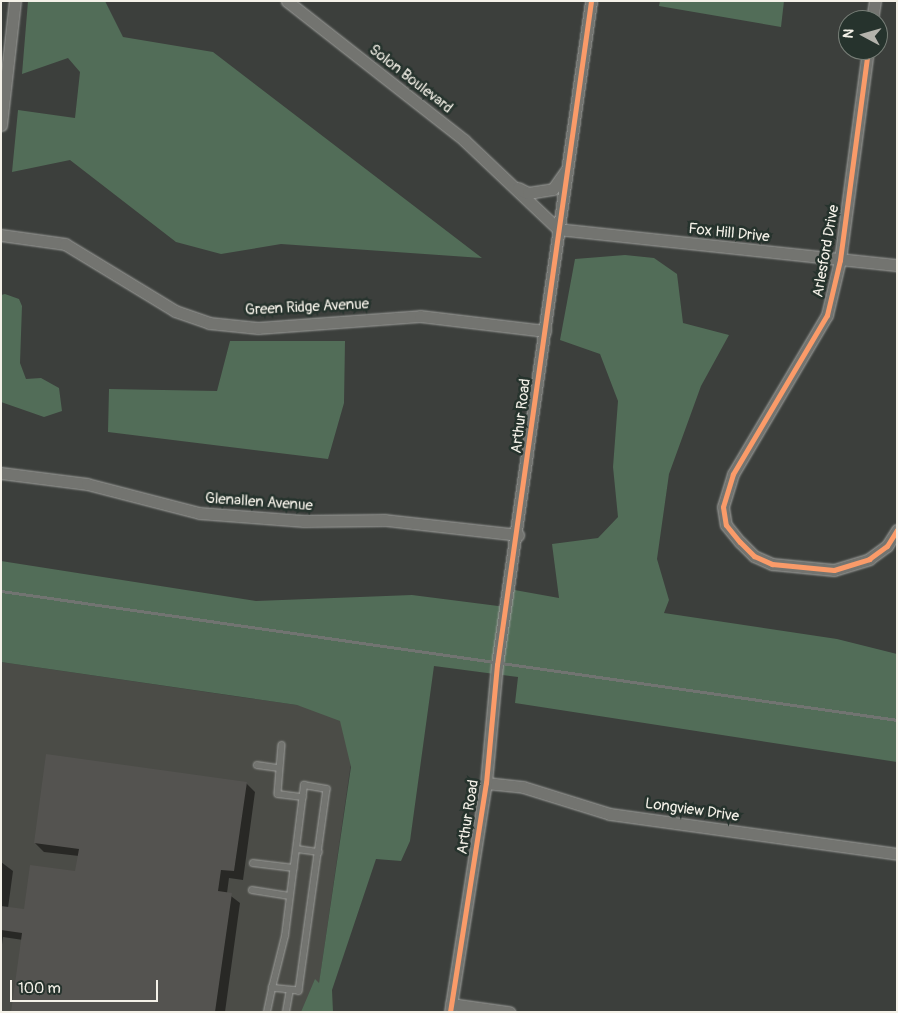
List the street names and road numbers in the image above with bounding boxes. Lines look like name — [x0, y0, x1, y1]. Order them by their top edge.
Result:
street label: Solon Boulevard — [366, 41, 456, 117]
street label: Arlesford Drive — [809, 203, 843, 299]
street label: Fox Hill Drive — [688, 220, 770, 246]
street label: Green Ridge Avenue — [245, 295, 369, 319]
street label: Arthur Road — [507, 377, 535, 455]
street label: Glenallen Avenue — [204, 489, 314, 515]
street label: Arthur Road — [453, 778, 483, 856]
street label: Longview Drive — [644, 795, 740, 825]

